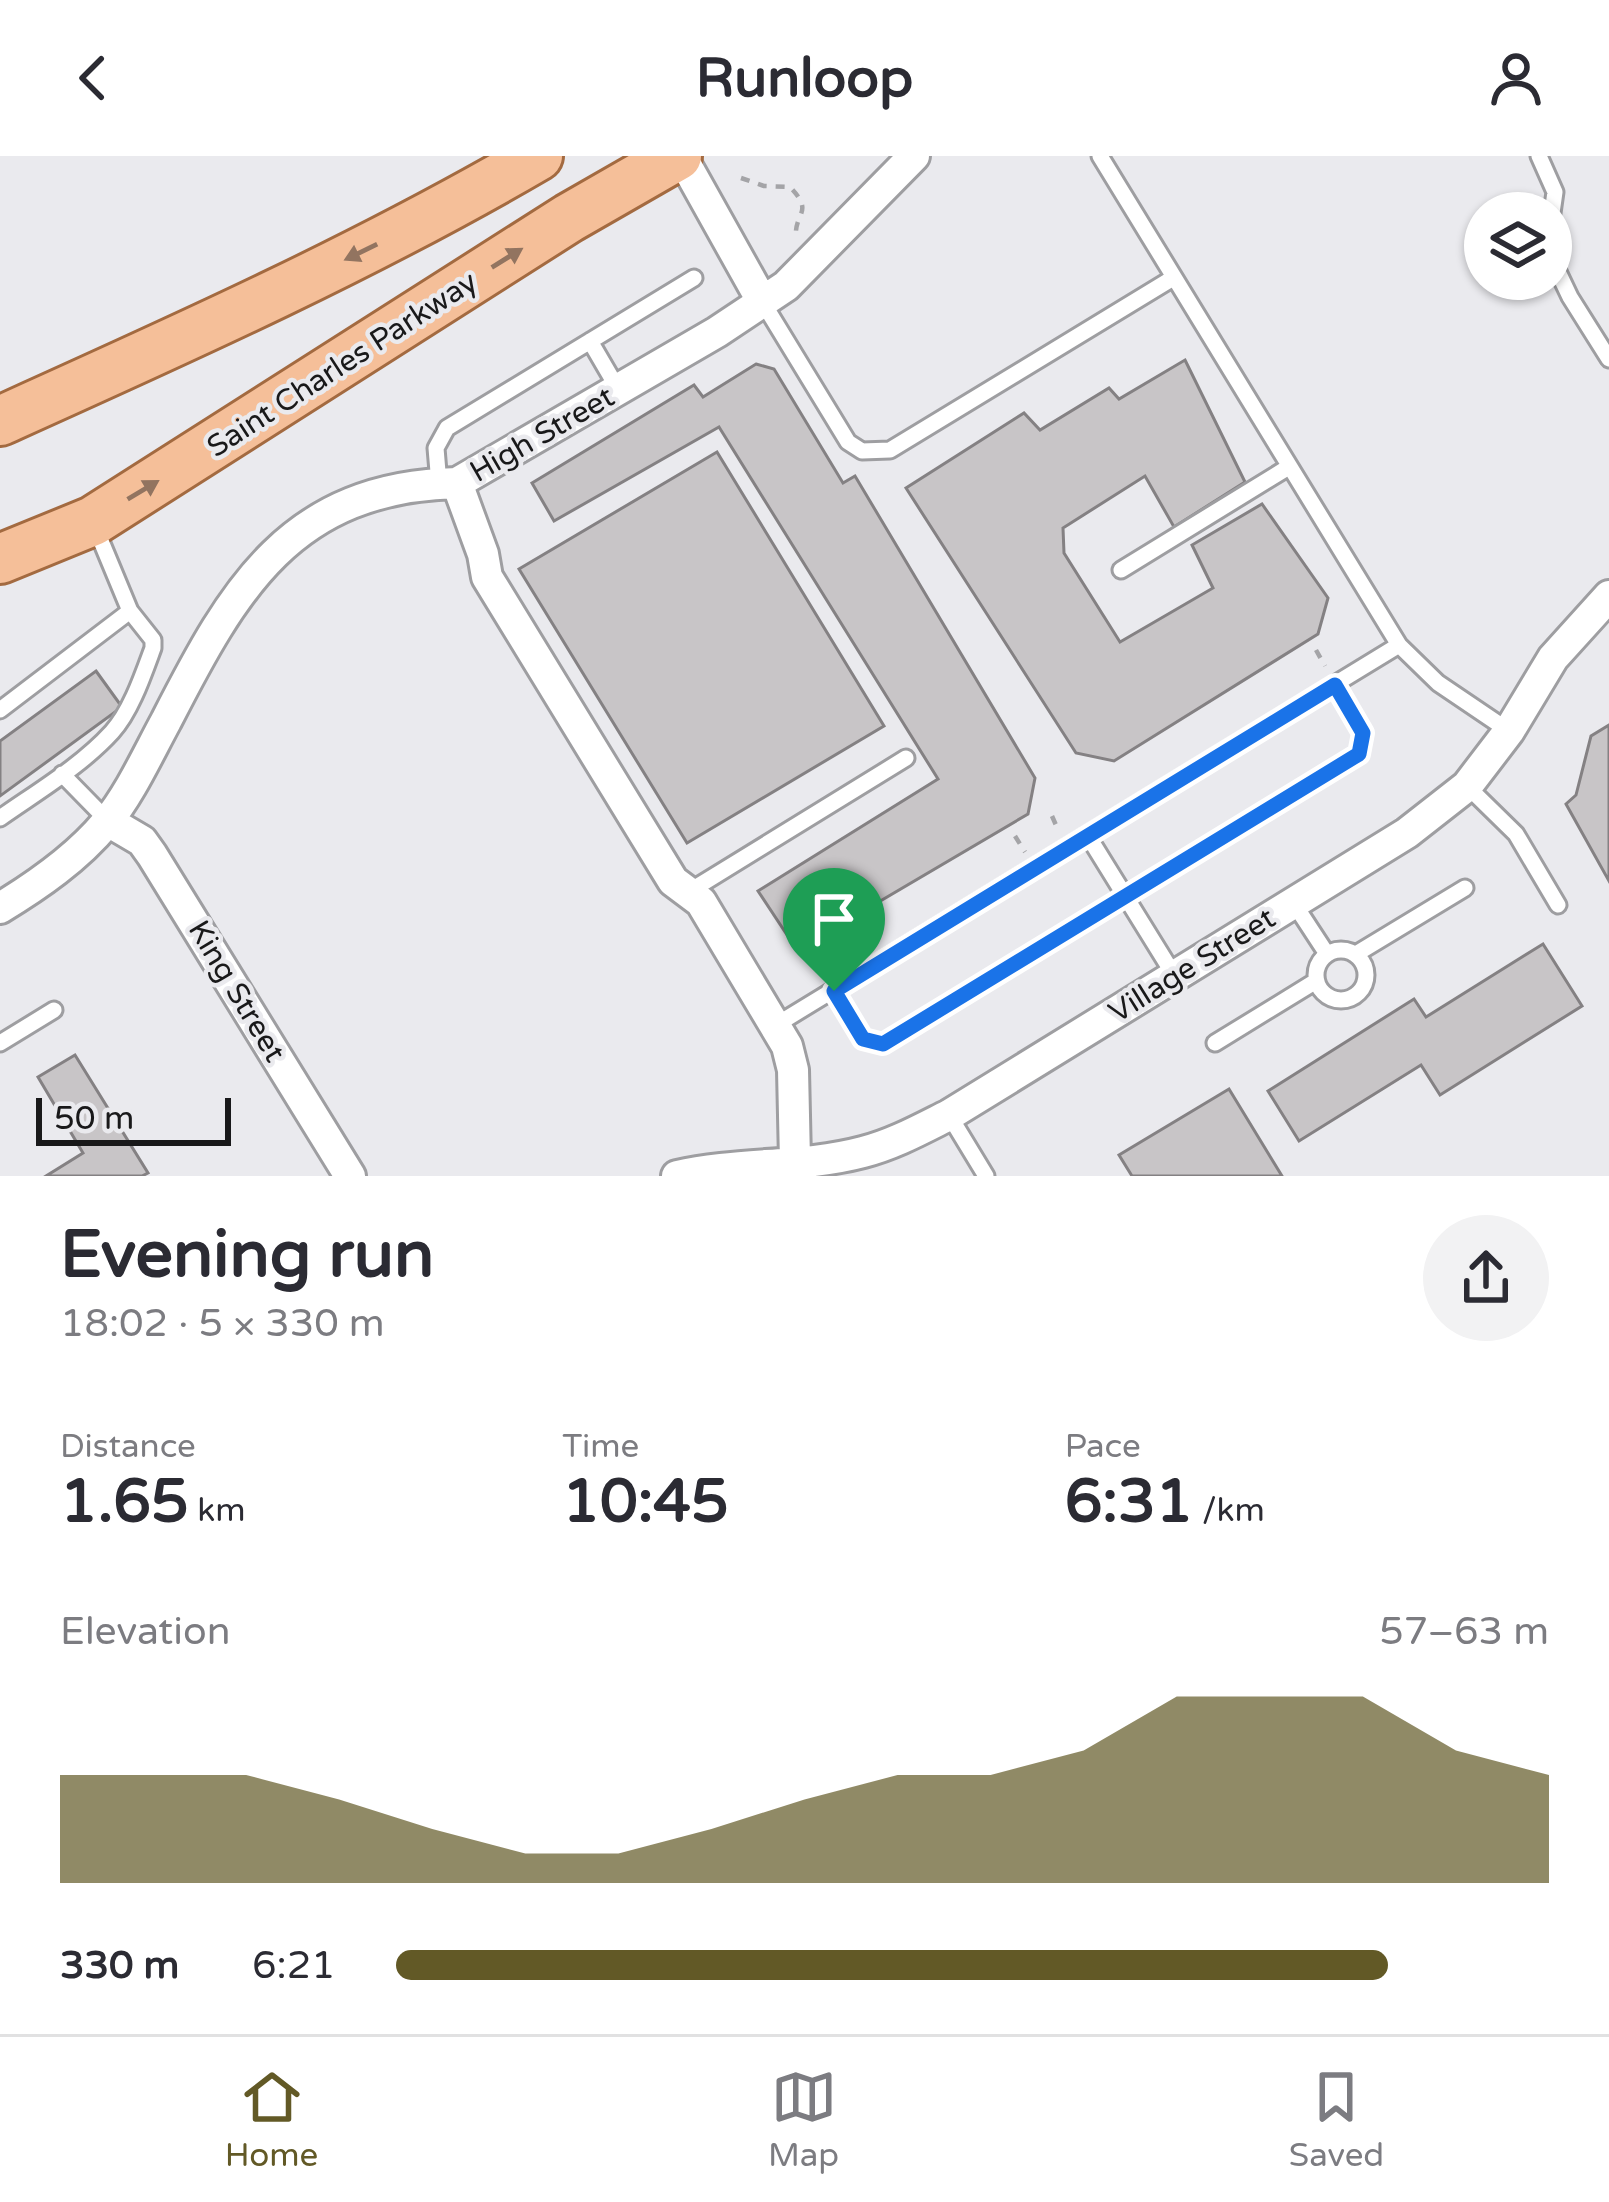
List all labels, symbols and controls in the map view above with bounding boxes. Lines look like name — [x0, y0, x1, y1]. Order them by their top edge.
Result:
icon: back — [60, 45, 126, 111]
icon: person — [1483, 45, 1549, 111]
text: Runloop — [696, 46, 913, 111]
map controls — [1464, 192, 1572, 300]
button: layers — [1464, 192, 1572, 300]
one-way arrow — [343, 242, 378, 262]
one-way arrow — [490, 248, 524, 269]
street label: Saint Charles Parkway — [200, 263, 484, 466]
street label: High Street — [463, 378, 621, 491]
one-way arrow — [126, 480, 160, 501]
pin — [783, 868, 885, 991]
icon: arrive — [801, 886, 867, 952]
street label: Village Street — [1102, 900, 1282, 1031]
street label: King Street — [180, 914, 293, 1069]
scale bar — [36, 1092, 231, 1145]
text: 50 m — [54, 1099, 134, 1138]
text: Evening run — [60, 1215, 434, 1295]
button: share — [1423, 1215, 1549, 1341]
text: 18:02 · 5 × 330 m — [60, 1300, 385, 1347]
text: Distance — [60, 1427, 196, 1466]
text: Time — [562, 1427, 639, 1466]
text: Pace — [1065, 1427, 1141, 1466]
text: 1.65 — [60, 1466, 189, 1538]
text: 10:45 — [562, 1466, 729, 1538]
text: 6:31 — [1065, 1466, 1193, 1538]
text: km — [189, 1491, 246, 1530]
text: /km — [1193, 1491, 1265, 1530]
text: Elevation — [60, 1608, 230, 1655]
text: 57–63 m — [1379, 1608, 1549, 1655]
text: 330 m — [60, 1942, 179, 1989]
text: 6:21 — [252, 1942, 336, 1989]
tab: Home — [225, 2064, 318, 2175]
tab: Map — [768, 2064, 839, 2175]
tab: Saved — [1289, 2064, 1384, 2175]

